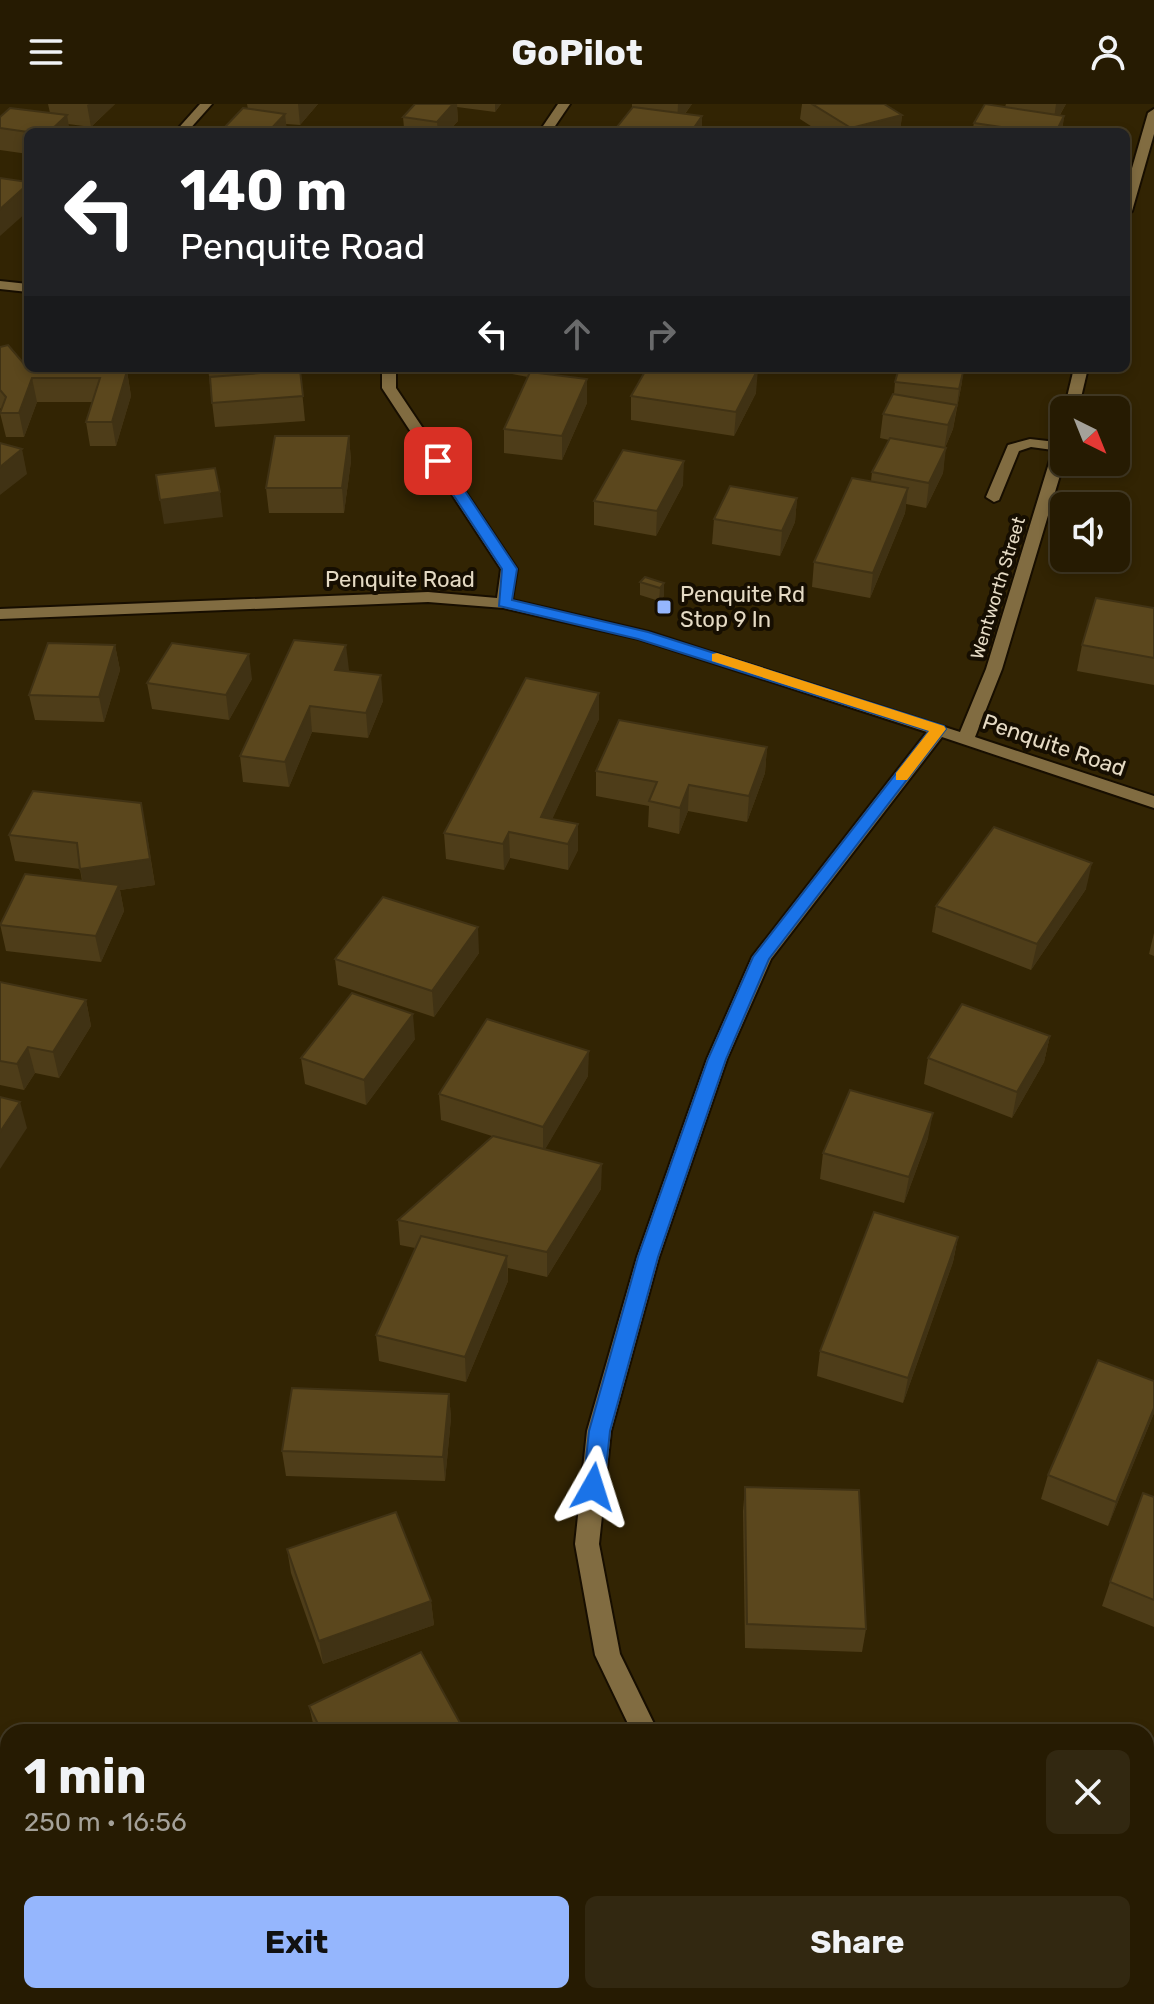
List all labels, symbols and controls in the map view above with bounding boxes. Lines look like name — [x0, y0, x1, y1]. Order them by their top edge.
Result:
icon: menu — [24, 30, 68, 74]
icon: person — [1086, 30, 1130, 74]
text: GoPilot — [511, 31, 643, 74]
text: 140 m — [180, 158, 347, 224]
icon: left — [48, 160, 152, 264]
text: Penquite Road — [180, 225, 425, 268]
icon: left — [471, 312, 515, 356]
icon: ahead — [555, 312, 599, 356]
icon: right — [639, 312, 683, 356]
north arrow — [1050, 396, 1130, 476]
map controls — [1050, 396, 1130, 572]
pin — [404, 427, 472, 495]
icon: arrive — [416, 439, 460, 483]
button: sound — [1050, 492, 1130, 572]
street label: Wentworth Street — [966, 514, 1030, 662]
street label: Penquite Road — [325, 566, 475, 593]
place label: Penquite Rd Stop 9 In — [680, 581, 805, 633]
marker: Penquite Rd Stop 9 In — [655, 598, 673, 616]
street label: Penquite Road — [979, 708, 1129, 782]
position arrow — [551, 1445, 635, 1529]
text: 1 min — [24, 1748, 147, 1805]
button: close — [1046, 1750, 1130, 1834]
text: 250 m · 16:56 — [24, 1807, 187, 1838]
button: Exit — [24, 1896, 569, 1988]
button: Share — [585, 1896, 1130, 1988]

